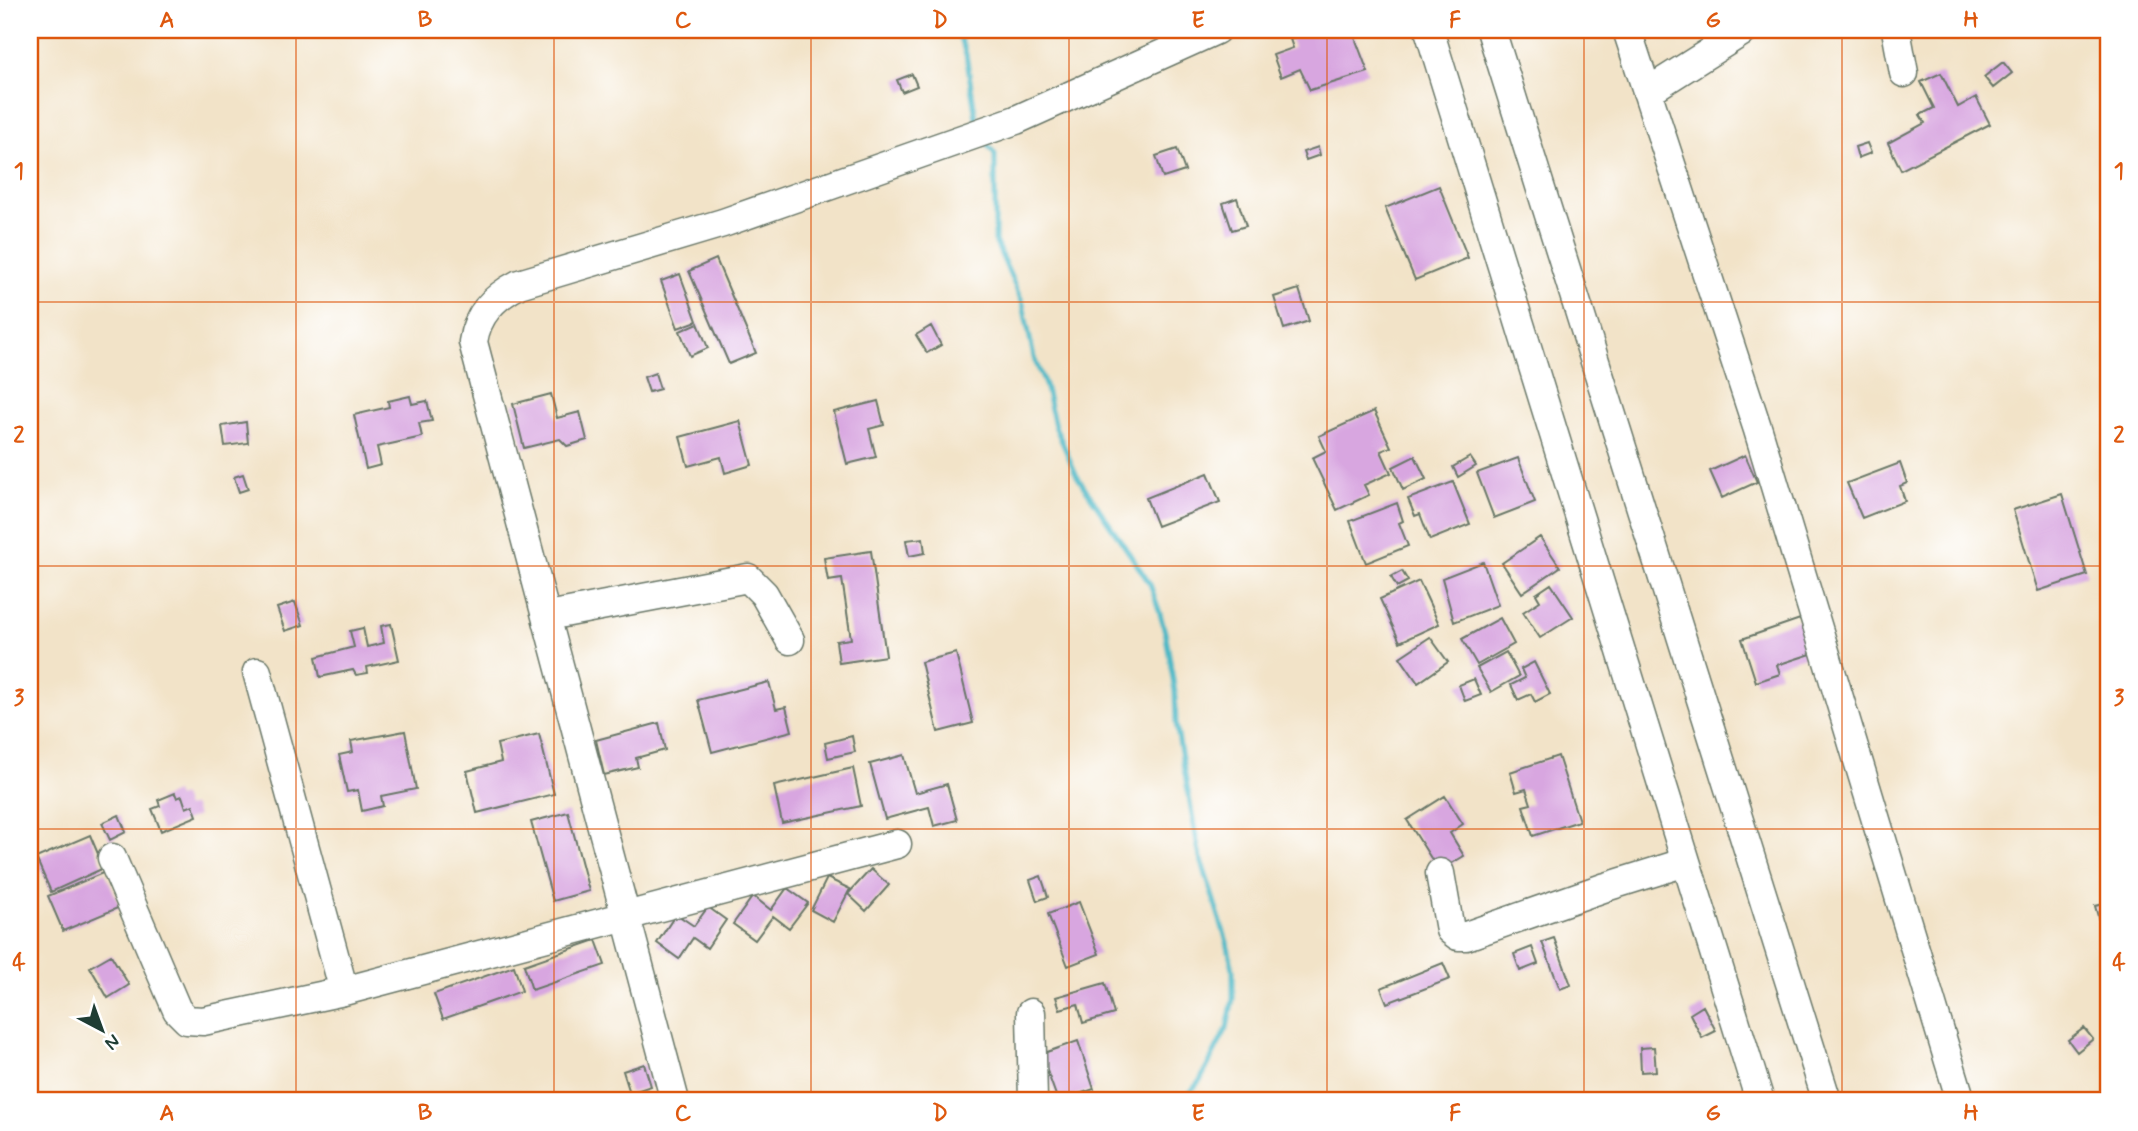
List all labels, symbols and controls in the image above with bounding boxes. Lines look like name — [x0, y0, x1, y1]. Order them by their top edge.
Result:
text: A — [159, 6, 175, 36]
text: B — [418, 6, 433, 36]
text: C — [675, 6, 692, 36]
text: D — [932, 6, 948, 36]
text: E — [1191, 6, 1205, 36]
text: F — [1449, 6, 1461, 36]
text: G — [1705, 6, 1721, 36]
text: H — [1963, 6, 1979, 36]
text: 1 — [14, 157, 24, 187]
text: 1 — [2114, 157, 2124, 187]
text: 2 — [13, 421, 25, 451]
text: 2 — [2113, 421, 2125, 451]
text: 3 — [14, 684, 25, 714]
text: 3 — [2114, 684, 2125, 714]
text: 4 — [12, 948, 26, 978]
text: 4 — [2112, 948, 2126, 978]
north arrow — [66, 995, 136, 1064]
text: N — [99, 1028, 125, 1055]
text: A — [159, 1099, 175, 1129]
text: B — [418, 1099, 433, 1129]
text: C — [675, 1099, 692, 1129]
text: D — [932, 1099, 948, 1129]
text: E — [1191, 1099, 1205, 1129]
text: F — [1449, 1099, 1461, 1129]
text: G — [1705, 1099, 1721, 1129]
text: H — [1963, 1099, 1979, 1129]

